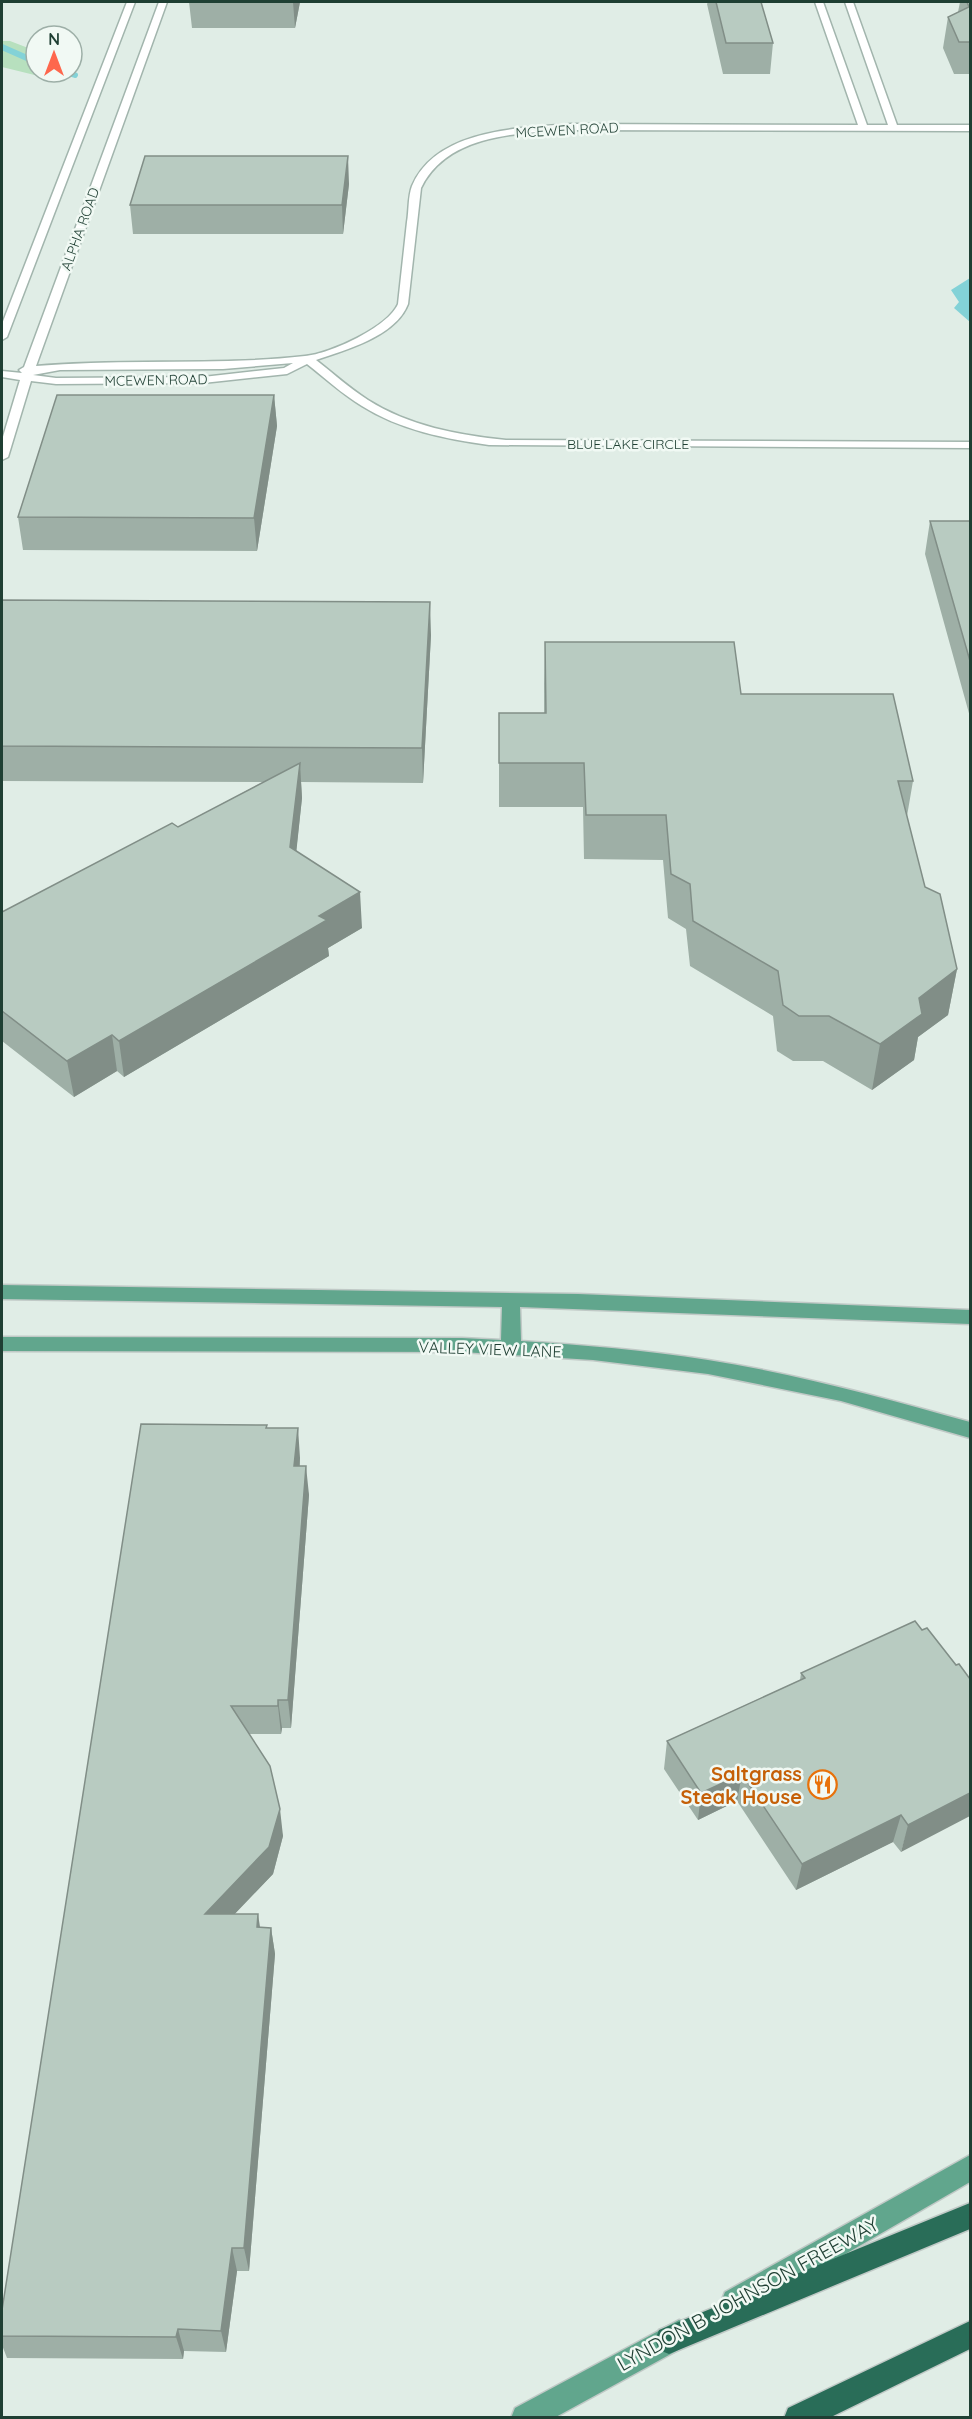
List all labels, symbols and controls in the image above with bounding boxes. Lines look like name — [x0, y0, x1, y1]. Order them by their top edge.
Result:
north arrow — [24, 24, 84, 84]
text: N — [48, 29, 60, 49]
street label: MCEWEN ROAD — [515, 118, 619, 142]
street label: ALPHA ROAD — [57, 185, 103, 273]
street label: MCEWEN ROAD — [104, 370, 208, 390]
street label: BLUE LAKE CIRCLE — [567, 435, 689, 453]
street label: VALLEY VIEW LANE — [418, 1337, 562, 1361]
place label: Saltgrass Steak House — [681, 1761, 802, 1809]
restaurant icon: Saltgrass Steak House — [807, 1769, 839, 1801]
street label: LYNDON B JOHNSON FREEWAY — [613, 2211, 883, 2376]

